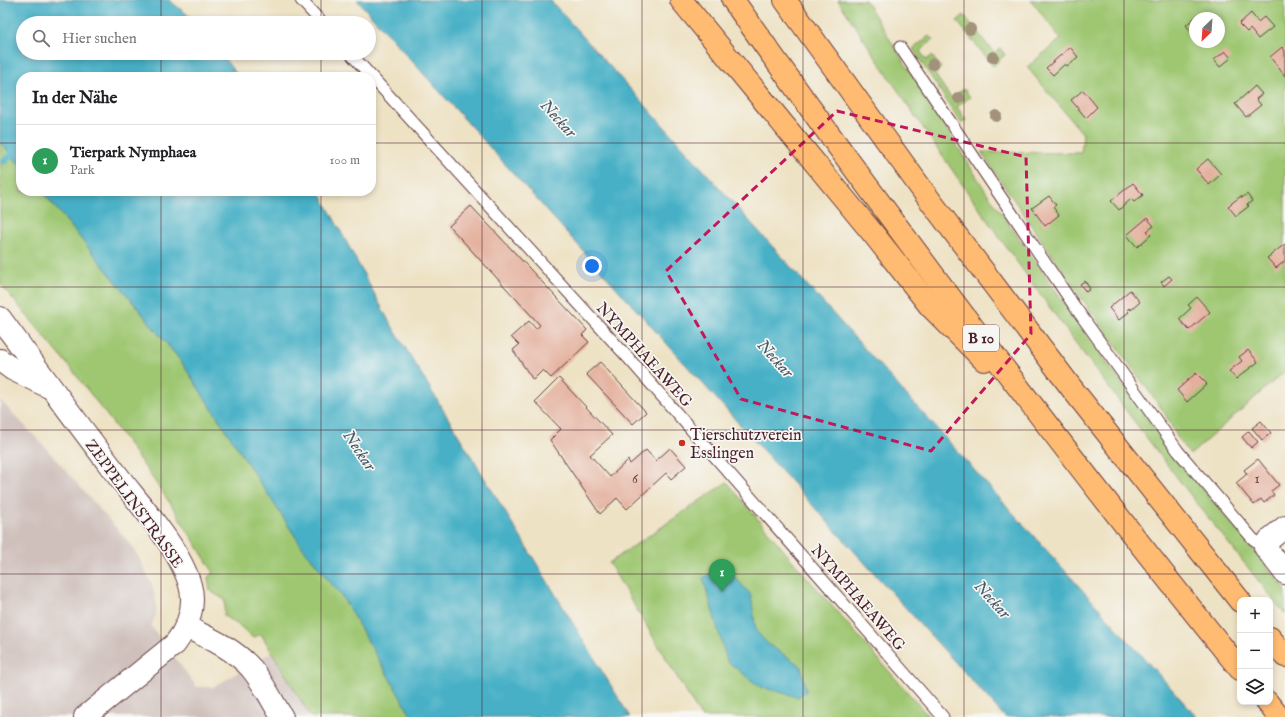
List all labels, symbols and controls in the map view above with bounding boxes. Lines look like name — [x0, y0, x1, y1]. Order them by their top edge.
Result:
north arrow — [1189, 12, 1225, 48]
search box — [16, 16, 376, 60]
icon: search — [30, 27, 52, 49]
text: Hier suchen — [62, 29, 137, 48]
text: In der Nähe — [32, 88, 117, 109]
water label: Neckar — [535, 95, 581, 144]
text: Tierpark Nymphaea — [70, 143, 196, 162]
text: 1 — [43, 152, 47, 169]
text: 100 m — [330, 152, 360, 169]
text: Park — [70, 162, 95, 179]
your location — [582, 256, 602, 276]
street label: NYMPHAEAWEG — [591, 299, 696, 412]
road number: B 10 — [963, 325, 999, 351]
water label: Neckar — [752, 335, 798, 384]
water label: Neckar — [338, 426, 381, 476]
place label: Tierschutzverein Esslingen — [690, 426, 802, 464]
street label: ZEPPELINSTRASSE — [80, 436, 187, 572]
marker: Tierschutzverein Esslingen — [677, 438, 687, 448]
house number: 6 — [632, 470, 639, 488]
house number: 1 — [1254, 470, 1260, 488]
street label: NYMPHAEAWEG — [806, 541, 909, 656]
pin: 1 — [709, 559, 735, 592]
water label: Neckar — [969, 576, 1015, 625]
map controls — [1237, 597, 1273, 705]
button: + — [1237, 597, 1273, 633]
button: − — [1237, 633, 1273, 669]
button: layers — [1237, 669, 1273, 705]

